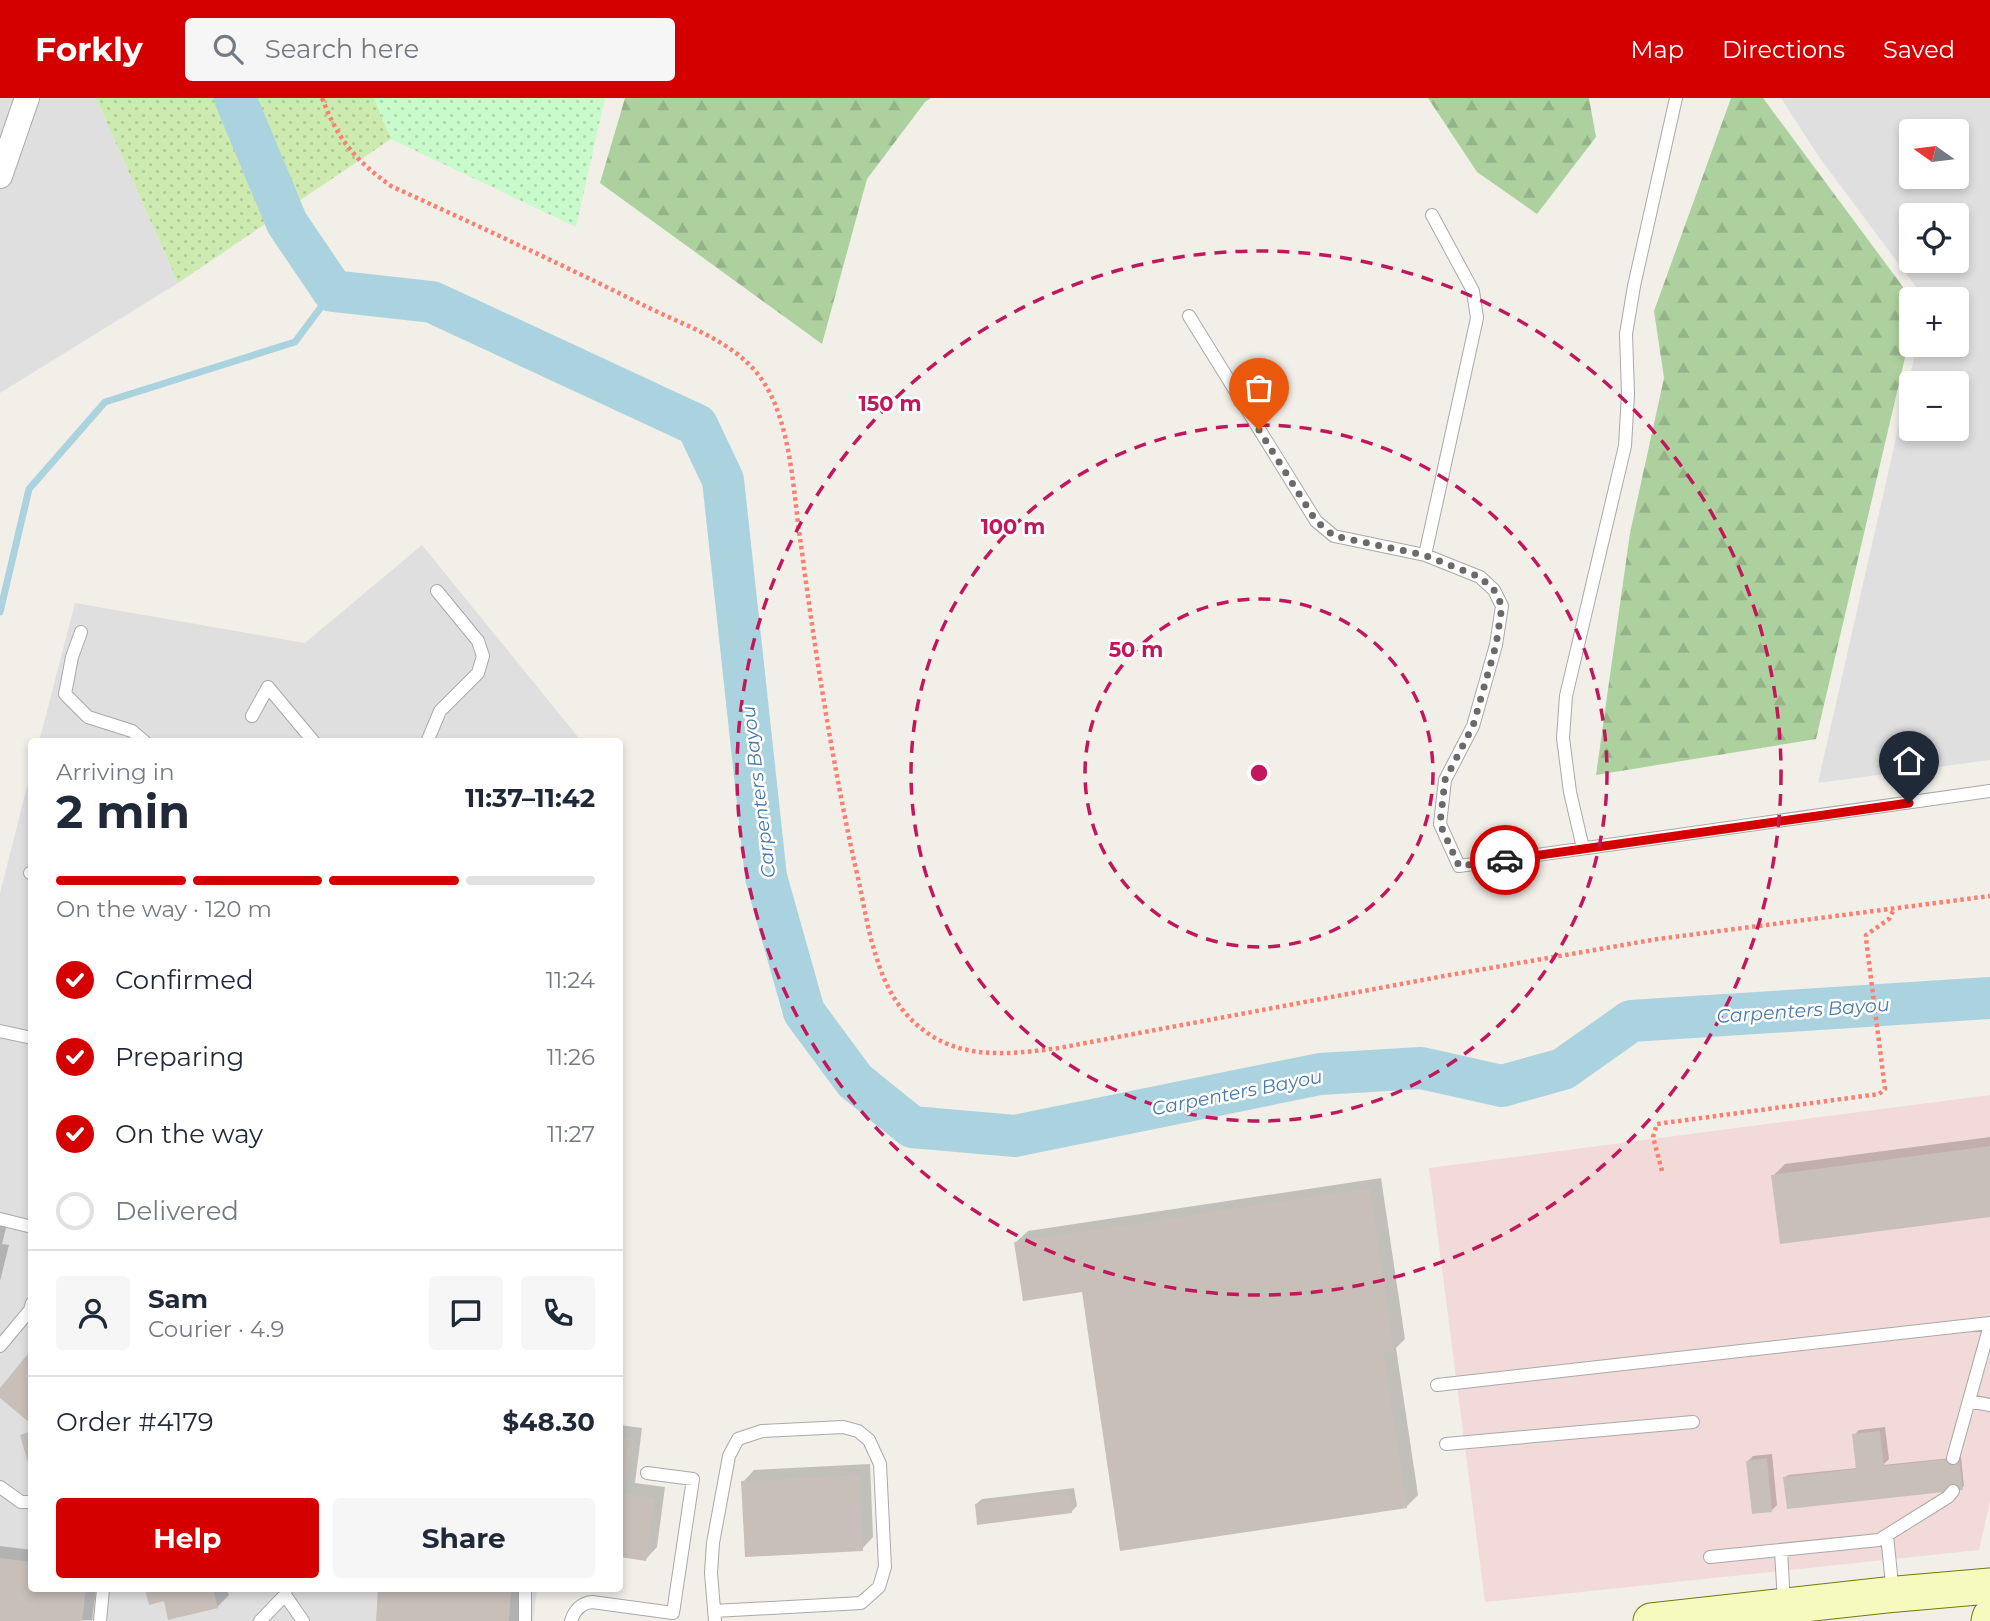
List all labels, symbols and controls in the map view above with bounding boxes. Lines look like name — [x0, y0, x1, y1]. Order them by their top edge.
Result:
search box — [185, 18, 675, 81]
text: Forkly — [35, 29, 143, 69]
icon: search — [209, 30, 247, 68]
text: Search here — [265, 33, 419, 65]
text: Map — [1631, 35, 1684, 64]
text: Directions — [1722, 35, 1845, 64]
text: Saved — [1883, 35, 1955, 64]
north arrow — [1899, 119, 1969, 189]
map controls — [1899, 119, 1969, 441]
button: locate — [1899, 203, 1969, 273]
button: + — [1899, 287, 1969, 357]
pin — [1229, 358, 1289, 430]
icon: bag — [1240, 369, 1278, 407]
button: − — [1899, 371, 1969, 441]
text: 150 m — [859, 391, 921, 416]
text: 100 m — [981, 514, 1045, 539]
text: 50 m — [1109, 637, 1163, 662]
water label: Carpenters Bayou — [737, 705, 780, 879]
pin — [1879, 731, 1939, 803]
icon: home — [1890, 742, 1928, 780]
text: Arriving in — [56, 758, 175, 786]
centre of rings — [1247, 761, 1271, 785]
text: 11:37–11:42 — [465, 782, 595, 814]
text: 2 min — [56, 783, 190, 840]
courier — [1470, 825, 1540, 895]
icon: car — [1486, 841, 1524, 879]
text: On the way · 120 m — [56, 895, 272, 923]
icon: check — [56, 961, 94, 999]
text: Confirmed — [115, 964, 254, 996]
text: 11:24 — [546, 966, 595, 994]
water label: Carpenters Bayou — [1716, 993, 1890, 1028]
icon: check — [56, 1038, 94, 1076]
text: Preparing — [115, 1041, 244, 1073]
text: 11:26 — [546, 1043, 595, 1071]
water label: Carpenters Bayou — [1150, 1065, 1324, 1120]
icon: check — [56, 1115, 94, 1153]
text: On the way — [115, 1118, 263, 1150]
text: 11:27 — [547, 1120, 595, 1148]
text: Delivered — [115, 1195, 239, 1227]
button: person — [56, 1276, 130, 1350]
button: chat — [429, 1276, 503, 1350]
button: phone — [521, 1276, 595, 1350]
text: Sam — [148, 1283, 208, 1315]
text: Courier · 4.9 — [148, 1315, 284, 1343]
text: Order #4179 — [56, 1406, 214, 1438]
text: $48.30 — [502, 1406, 595, 1438]
button: Help — [56, 1498, 319, 1578]
button: Share — [333, 1498, 595, 1578]

